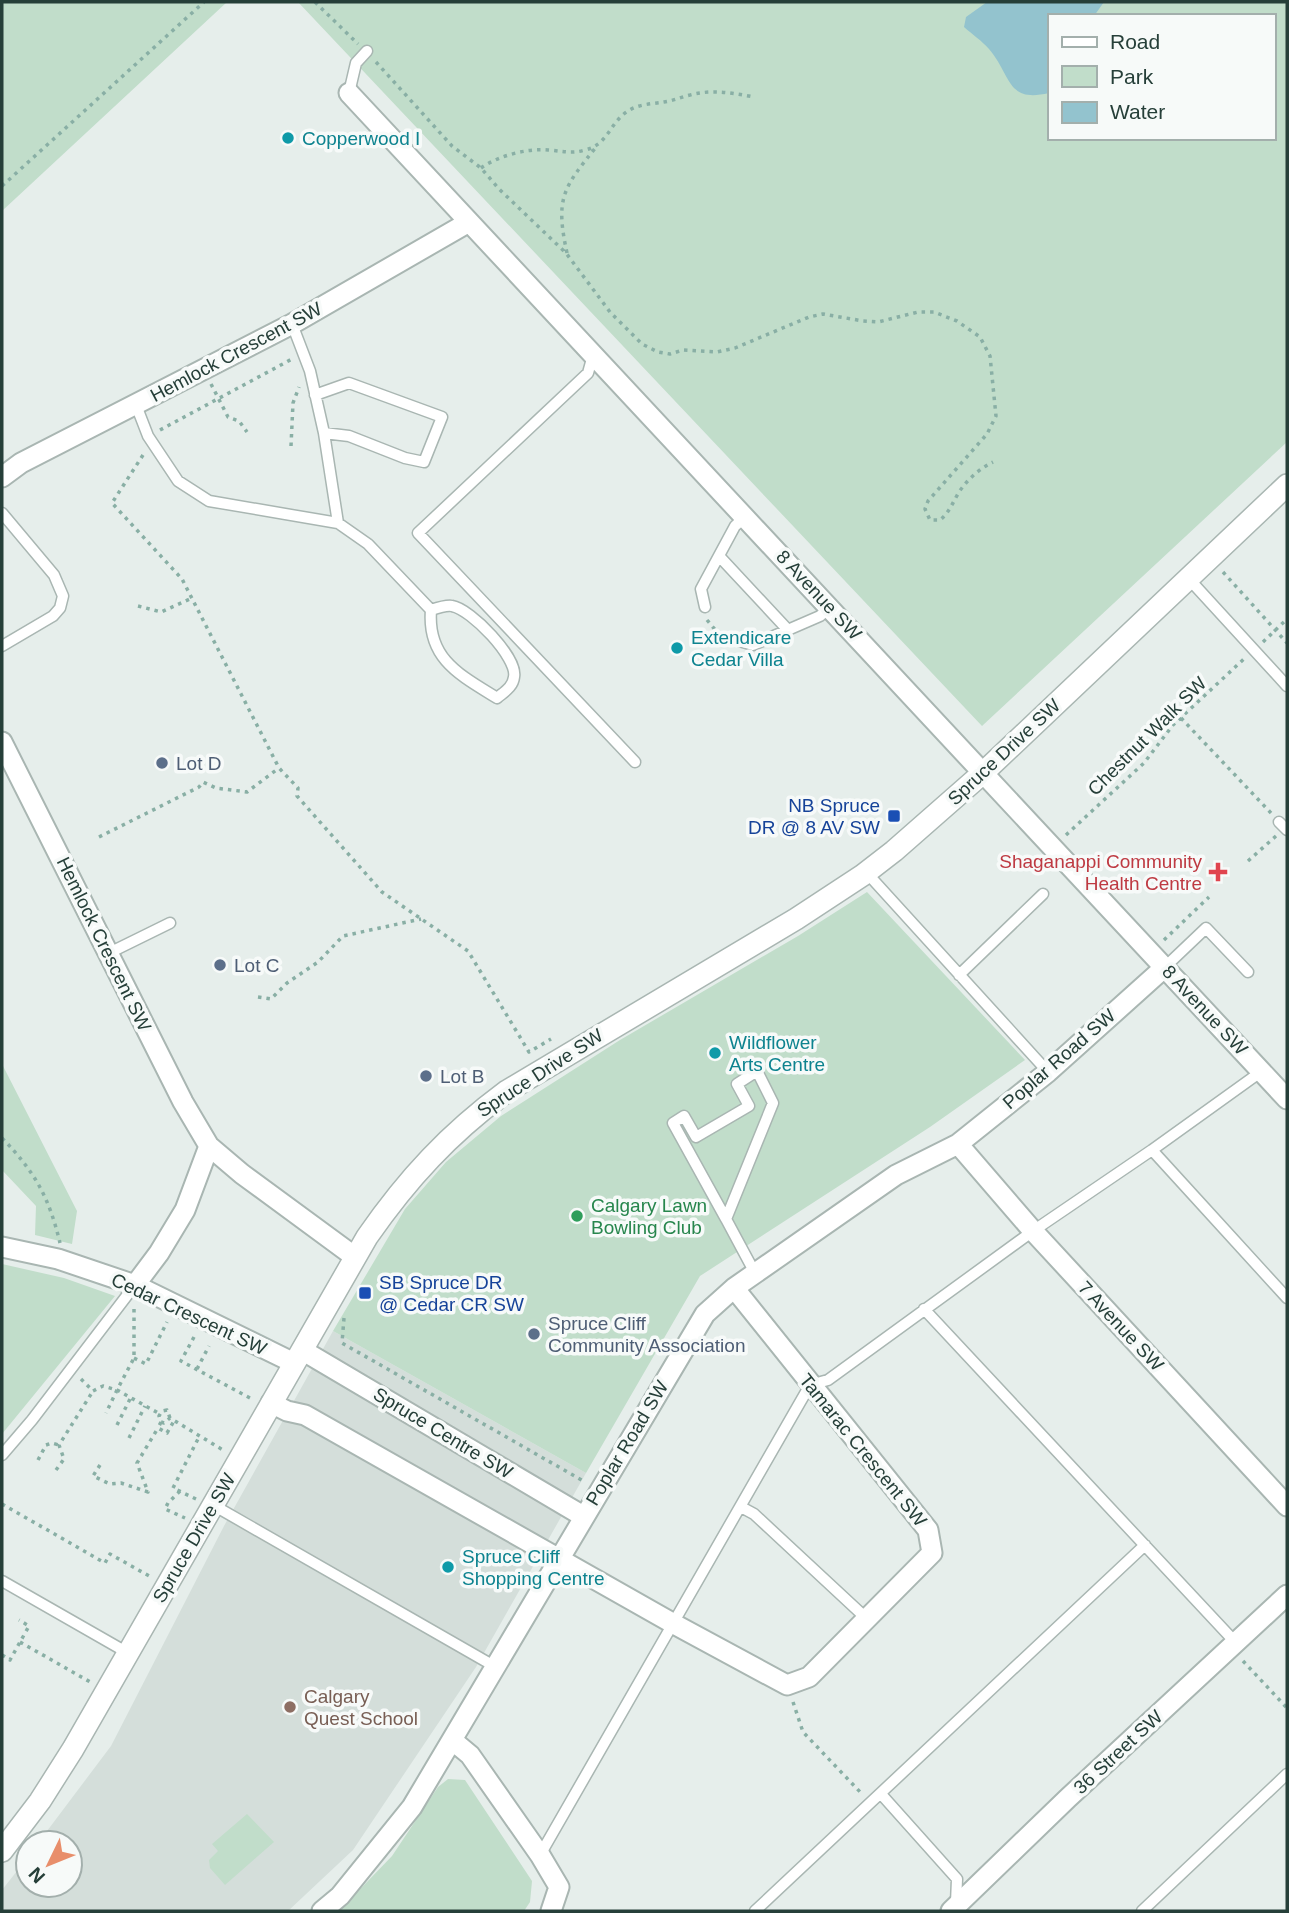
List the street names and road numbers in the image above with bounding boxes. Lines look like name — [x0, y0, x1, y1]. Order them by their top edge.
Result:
street label: Hemlock Crescent SW — [147, 298, 325, 406]
street label: 8 Avenue SW — [772, 546, 866, 644]
street label: Chestnut Walk SW — [1083, 672, 1211, 800]
street label: Spruce Drive SW — [944, 695, 1064, 809]
street label: Hemlock Crescent SW — [53, 854, 155, 1035]
street label: 8 Avenue SW — [1158, 961, 1252, 1059]
street label: Poplar Road SW — [999, 1005, 1119, 1113]
street label: Spruce Drive SW — [473, 1024, 607, 1121]
street label: Cedar Crescent SW — [108, 1269, 270, 1359]
street label: 7 Avenue SW — [1074, 1277, 1168, 1375]
street label: Tamarac Crescent SW — [795, 1370, 931, 1531]
street label: Poplar Road SW — [582, 1377, 672, 1509]
street label: Spruce Centre SW — [370, 1383, 516, 1483]
street label: Spruce Drive SW — [148, 1470, 240, 1606]
street label: 36 Street SW — [1070, 1706, 1167, 1798]

